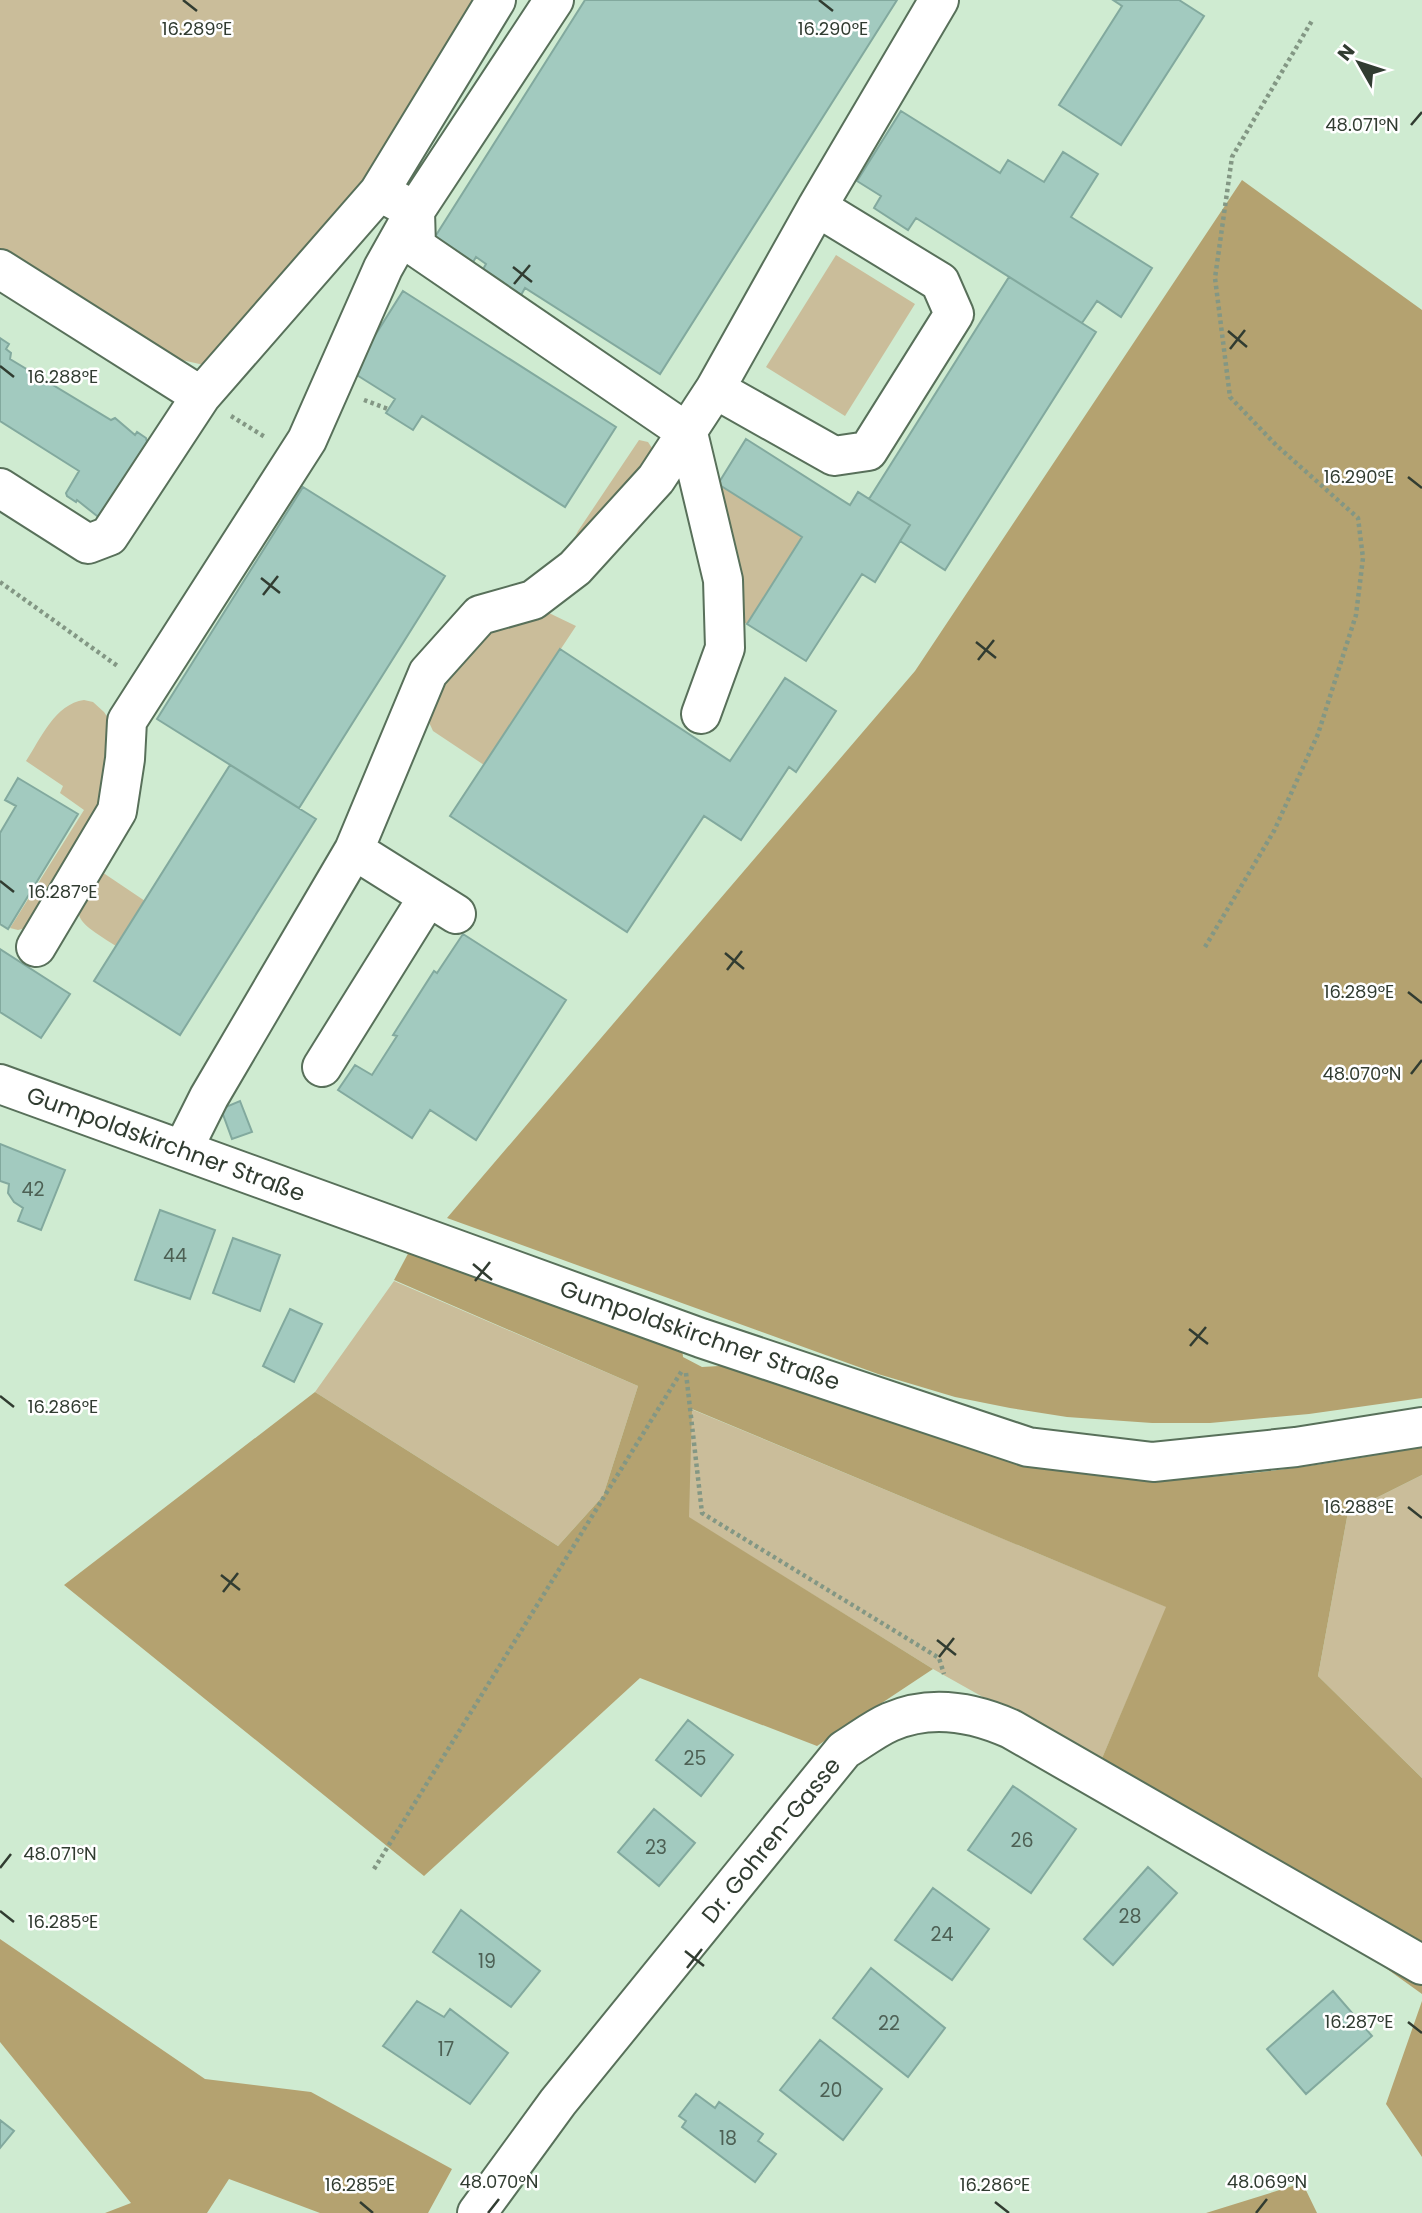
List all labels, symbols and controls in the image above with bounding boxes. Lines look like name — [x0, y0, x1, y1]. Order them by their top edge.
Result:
text: 16.289°E — [162, 16, 232, 41]
text: 16.290°E — [798, 16, 868, 41]
north arrow — [1324, 28, 1394, 98]
text: N — [1331, 39, 1361, 67]
text: 48.071°N — [1325, 112, 1399, 137]
text: 16.288°E — [28, 364, 98, 389]
text: 16.290°E — [1324, 464, 1394, 489]
text: 16.287°E — [28, 879, 98, 904]
text: 16.289°E — [1324, 979, 1394, 1004]
text: 48.070°N — [1323, 1061, 1401, 1086]
street label: Gumpoldskirchner Straße — [22, 1079, 310, 1209]
house number: 42 — [22, 1176, 45, 1203]
house number: 44 — [163, 1242, 187, 1269]
street label: Gumpoldskirchner Straße — [556, 1272, 844, 1398]
text: 16.286°E — [28, 1394, 98, 1419]
text: 16.288°E — [1324, 1494, 1394, 1519]
house number: 25 — [684, 1745, 706, 1772]
street label: Dr. Gohren-Gasse — [694, 1750, 848, 1930]
house number: 26 — [1011, 1827, 1034, 1854]
house number: 23 — [645, 1834, 667, 1861]
text: 48.071°N — [23, 1841, 97, 1866]
house number: 28 — [1119, 1903, 1141, 1930]
text: 16.285°E — [28, 1909, 98, 1934]
house number: 24 — [931, 1921, 953, 1948]
house number: 19 — [478, 1948, 496, 1975]
text: 16.287°E — [1324, 2009, 1394, 2034]
house number: 22 — [878, 2010, 900, 2037]
house number: 17 — [438, 2036, 454, 2063]
house number: 20 — [820, 2077, 842, 2104]
house number: 18 — [719, 2125, 737, 2152]
text: 48.070°N — [460, 2169, 538, 2194]
text: 48.069°N — [1227, 2169, 1307, 2194]
text: 16.285°E — [325, 2172, 395, 2197]
text: 16.286°E — [960, 2172, 1030, 2197]

